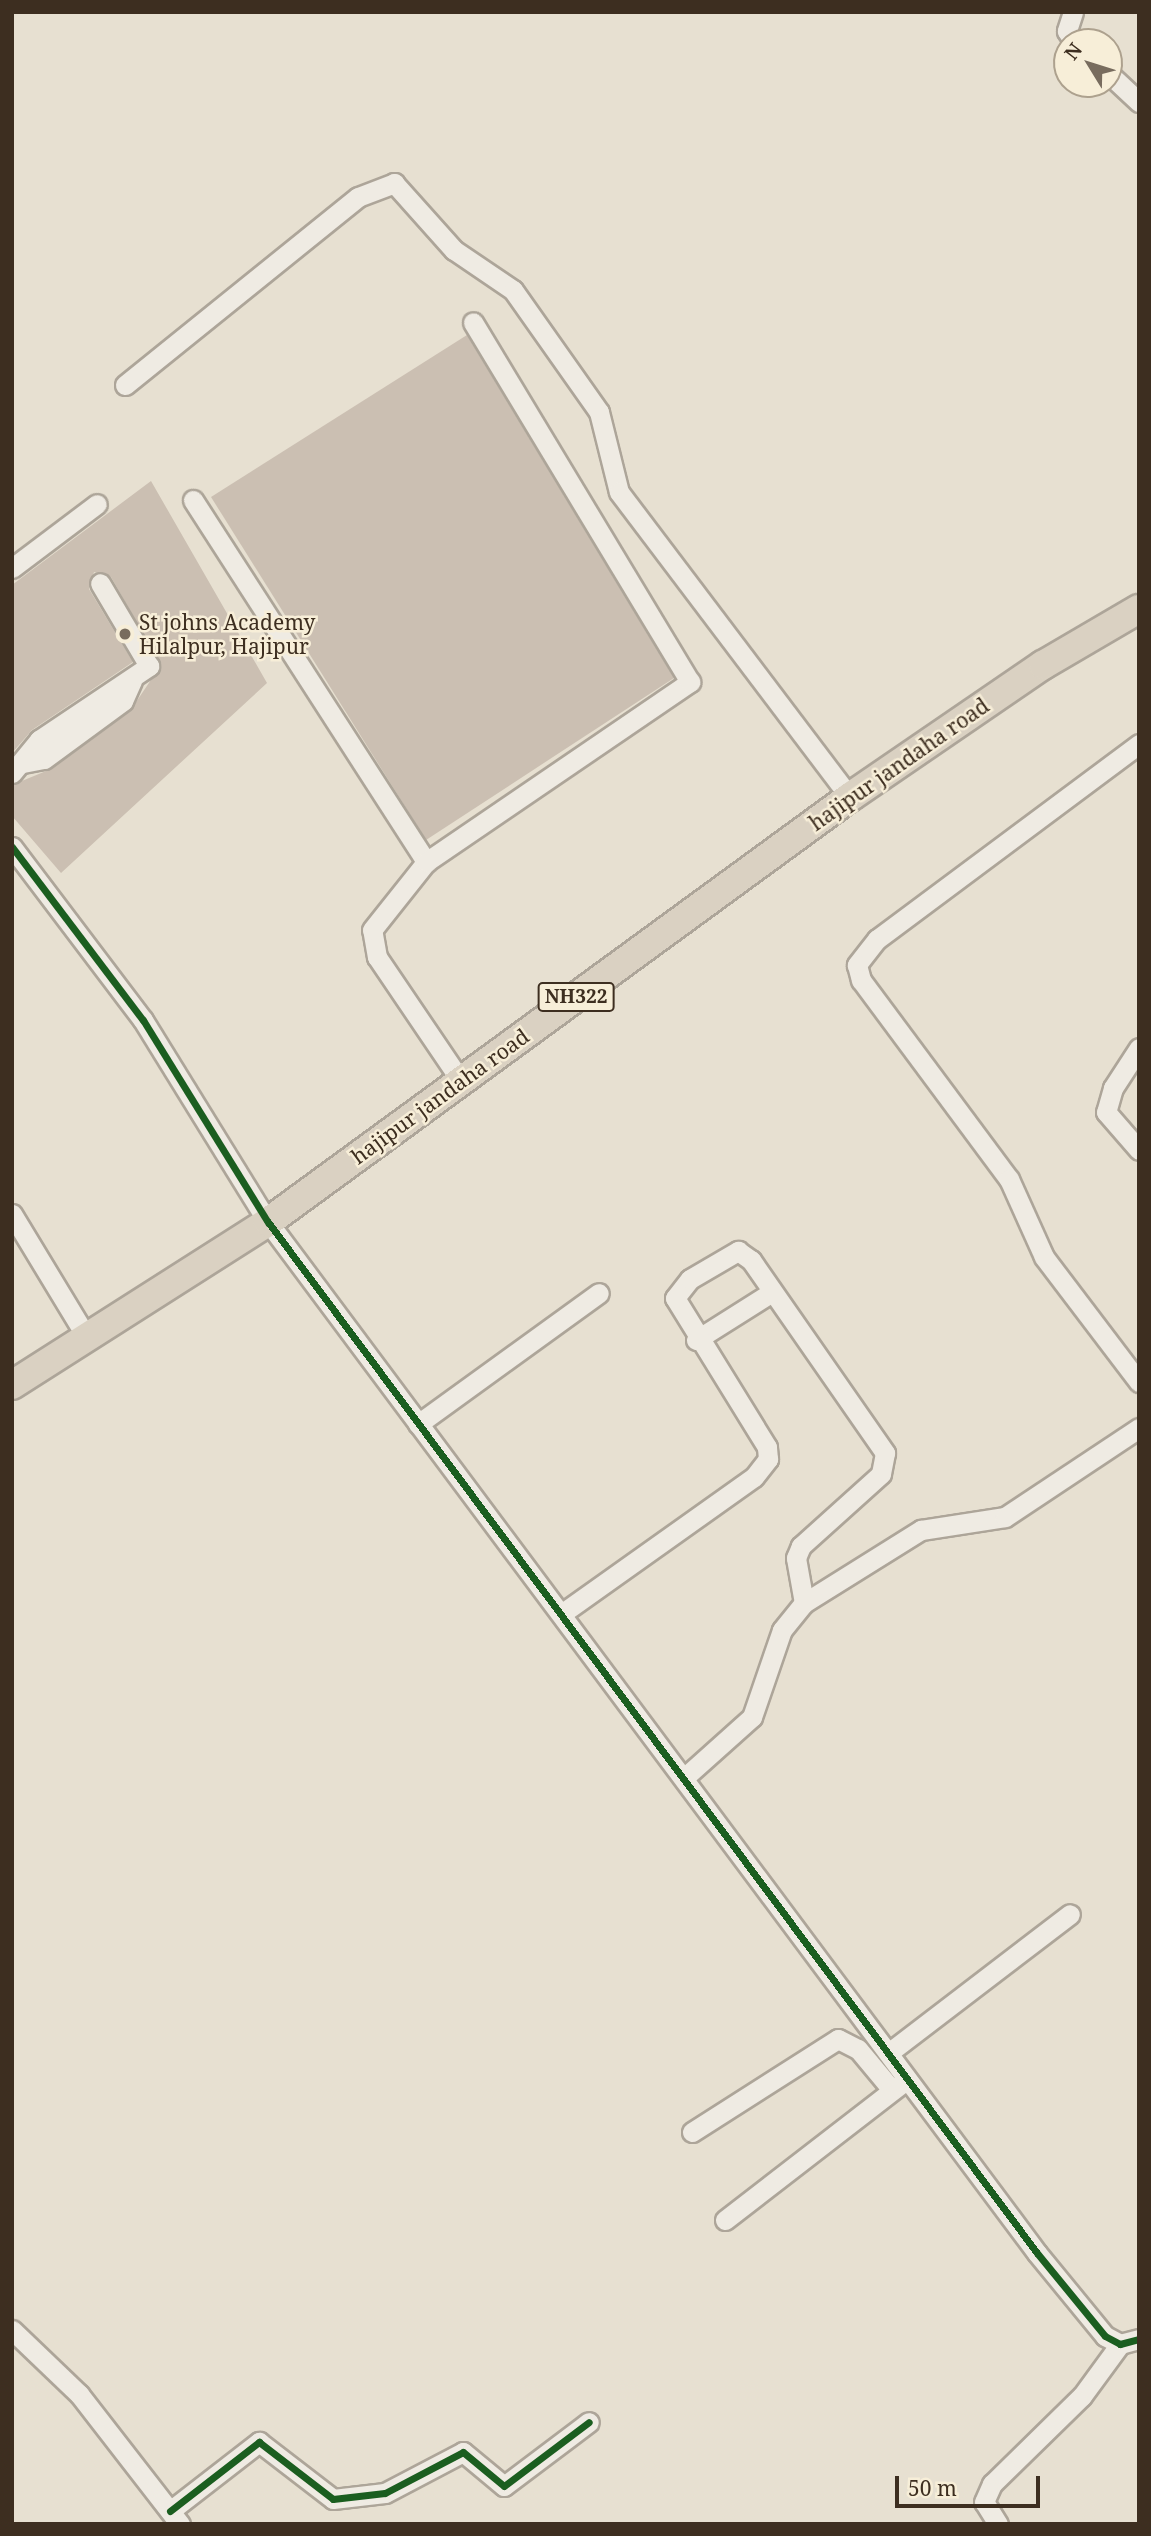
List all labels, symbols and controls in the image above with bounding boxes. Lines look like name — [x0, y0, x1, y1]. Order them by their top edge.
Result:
north arrow — [1053, 28, 1123, 98]
text: N — [1058, 37, 1088, 65]
place label: St johns Academy Hilalpur, Hajipur — [139, 609, 315, 659]
marker: St johns Academy Hilalpur, Hajipur — [117, 626, 133, 642]
street label: hajipur jandaha road — [804, 692, 994, 836]
road number: NH322 — [538, 981, 614, 1012]
street label: hajipur jandaha road — [346, 1023, 534, 1169]
scale bar — [899, 2462, 1044, 2506]
text: 50 m — [908, 2474, 957, 2502]

